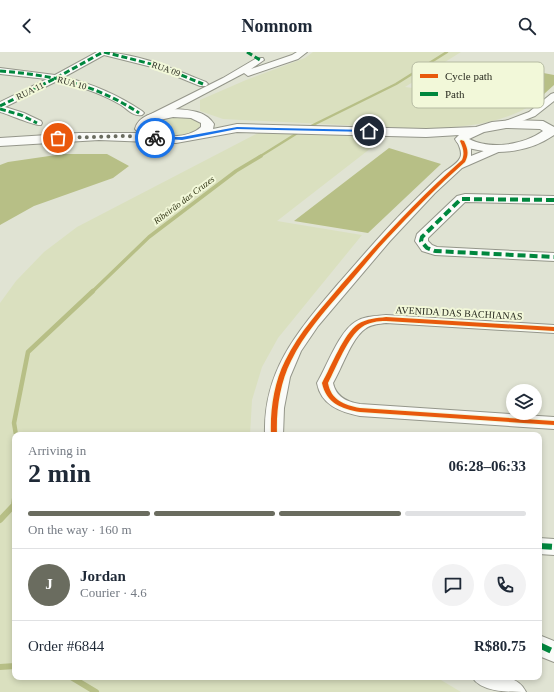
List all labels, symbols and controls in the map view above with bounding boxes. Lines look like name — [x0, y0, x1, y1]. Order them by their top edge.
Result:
icon: back — [16, 15, 38, 37]
icon: search — [516, 15, 538, 37]
text: Nomnom — [242, 16, 313, 36]
street label: RUA 09 — [150, 59, 182, 79]
legend — [412, 62, 544, 108]
text: Cycle path — [445, 70, 493, 82]
street label: RUA 10 — [56, 74, 88, 92]
street label: RUA 11 — [15, 80, 45, 102]
text: Path — [445, 88, 465, 100]
pin — [352, 114, 386, 148]
courier — [135, 118, 175, 158]
icon: home — [358, 120, 380, 142]
pin — [41, 121, 75, 155]
icon: bag — [47, 127, 69, 149]
icon: bike — [144, 127, 166, 149]
water label: Ribeirão das Cruzes — [151, 174, 217, 227]
street label: AVENIDA DAS BACHIANAS — [395, 304, 523, 322]
map controls — [506, 384, 542, 420]
button: layers — [506, 384, 542, 420]
text: Arriving in — [28, 443, 86, 458]
text: 06:28–06:33 — [449, 458, 526, 474]
text: 2 min — [28, 459, 91, 488]
text: On the way · 160 m — [28, 522, 132, 537]
button: chat — [432, 564, 474, 606]
button: phone — [484, 564, 526, 606]
text: Jordan — [80, 568, 126, 584]
text: J — [45, 576, 53, 592]
text: Courier · 4.6 — [80, 585, 147, 600]
text: Order #6844 — [28, 638, 104, 654]
text: R$80.75 — [474, 638, 526, 654]

